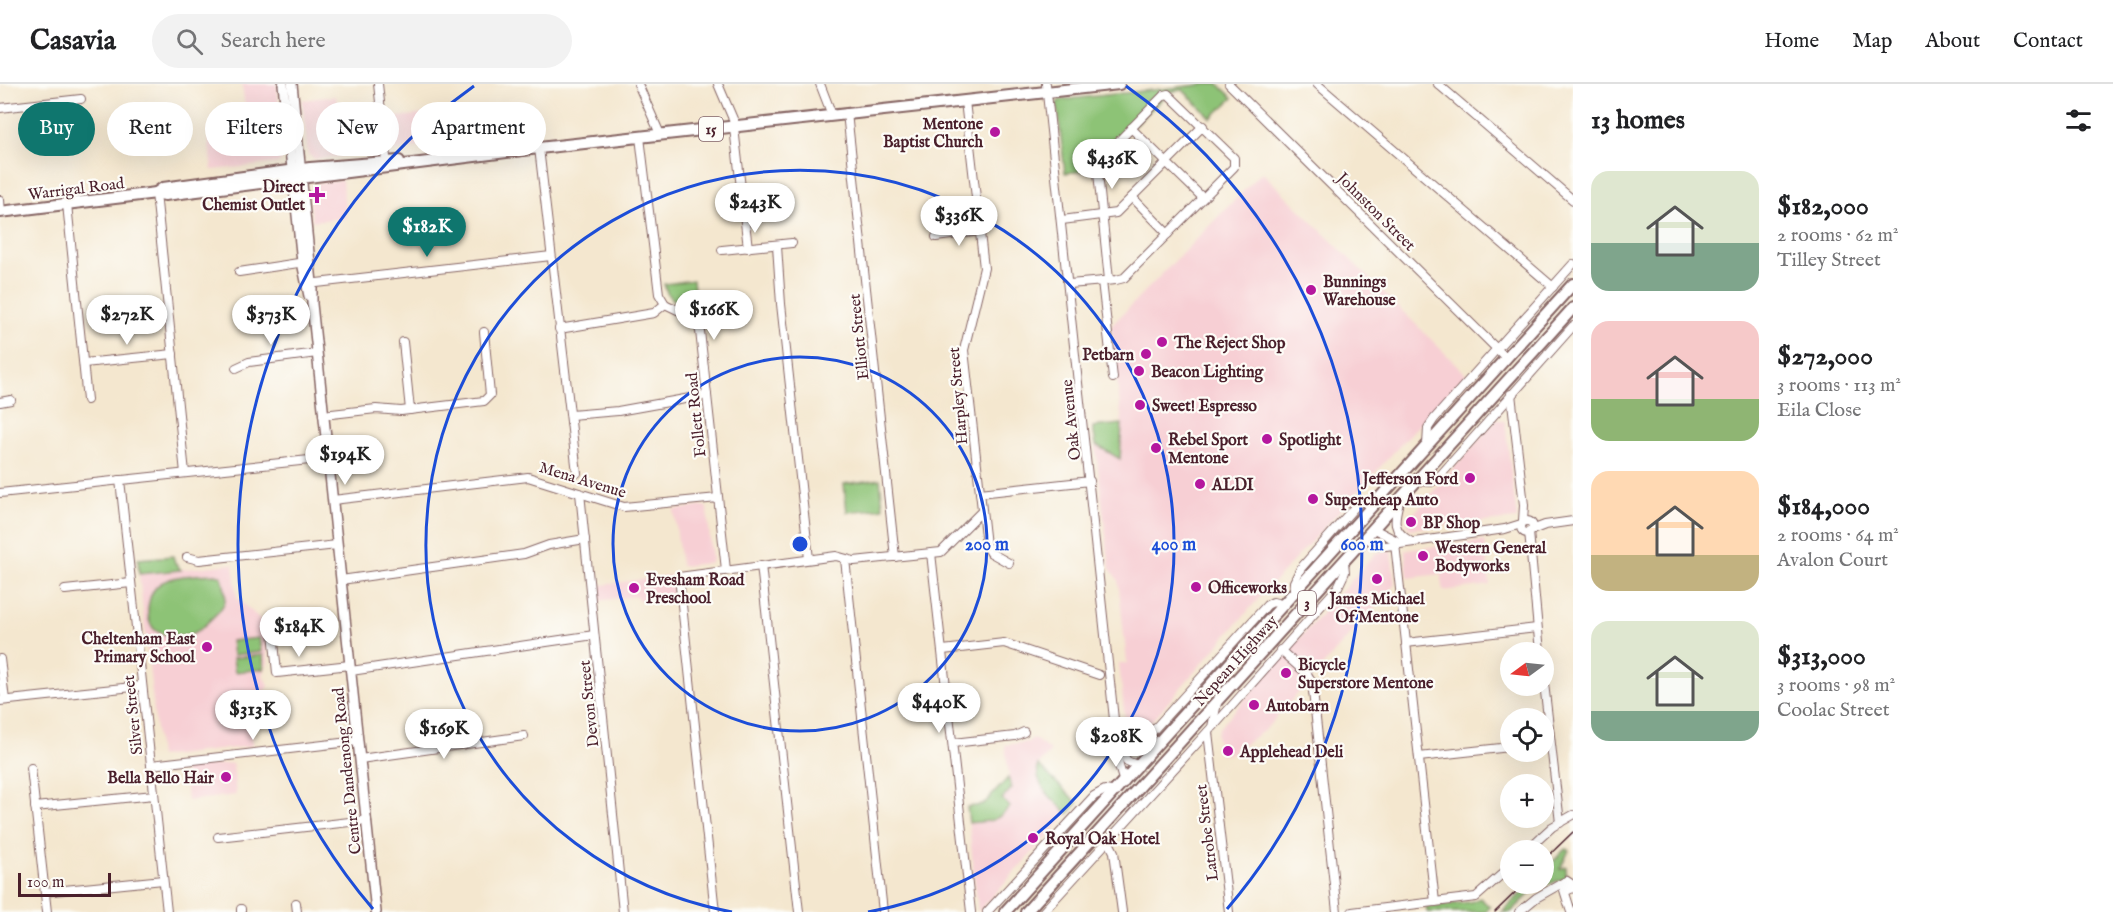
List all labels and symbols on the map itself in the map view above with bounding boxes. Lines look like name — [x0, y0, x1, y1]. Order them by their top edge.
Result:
place label: Mentone Baptist Church — [883, 115, 984, 153]
road number: 15 — [699, 117, 723, 141]
marker: Mentone Baptist Church — [988, 125, 1002, 139]
pin: $436K — [1070, 139, 1154, 190]
street label: Johnston Street — [1331, 167, 1419, 256]
street label: Warrigal Road — [27, 174, 126, 206]
place label: Direct Chemist Outlet — [202, 178, 306, 216]
pin: $243K — [713, 183, 797, 234]
marker: Direct Chemist Outlet — [310, 188, 324, 202]
pin: $336K — [917, 196, 1001, 247]
pin: $182K — [385, 207, 469, 258]
place label: Bunnings Warehouse — [1322, 273, 1396, 311]
marker: Bunnings Warehouse — [1304, 283, 1318, 297]
pin: $166K — [672, 290, 756, 341]
street label: Elliott Street — [845, 292, 874, 381]
pin: $272K — [85, 295, 169, 346]
pin: $373K — [229, 295, 313, 346]
place label: The Reject Shop — [1173, 334, 1286, 354]
marker: The Reject Shop — [1155, 335, 1169, 349]
street label: Harpley Street — [945, 346, 973, 445]
place label: Petbarn — [1082, 346, 1134, 366]
marker: Petbarn — [1139, 347, 1153, 361]
place label: Beacon Lighting — [1151, 363, 1264, 383]
marker: Beacon Lighting — [1132, 364, 1146, 378]
street label: Follett Road — [683, 371, 711, 458]
street label: Oak Avenue — [1058, 378, 1086, 461]
place label: Sweet! Espresso — [1152, 397, 1257, 417]
marker: Sweet! Espresso — [1133, 398, 1147, 412]
place label: Rebel Sport Mentone — [1168, 431, 1249, 469]
place label: Spotlight — [1279, 431, 1342, 451]
marker: Spotlight — [1260, 432, 1274, 446]
pin: $194K — [303, 435, 387, 486]
marker: Rebel Sport Mentone — [1149, 441, 1163, 455]
street label: Mena Avenue — [536, 458, 628, 504]
place label: Jefferson Ford — [1361, 470, 1458, 490]
marker: Jefferson Ford — [1463, 471, 1477, 485]
place label: ALDI — [1211, 476, 1254, 496]
marker: ALDI — [1193, 477, 1207, 491]
place label: Supercheap Auto — [1325, 491, 1439, 511]
marker: Supercheap Auto — [1306, 492, 1320, 506]
place label: BP Shop — [1423, 514, 1481, 534]
marker: BP Shop — [1404, 515, 1418, 529]
centre of rings — [790, 534, 810, 554]
text: 200 m — [965, 534, 1009, 557]
text: 400 m — [1152, 534, 1196, 557]
text: 600 m — [1340, 534, 1384, 557]
place label: Western General Bodyworks — [1434, 539, 1547, 577]
marker: Western General Bodyworks — [1416, 549, 1430, 563]
place label: Evesham Road Preschool — [646, 571, 745, 609]
marker: James Michael Of Mentone — [1370, 572, 1384, 586]
place label: Officeworks — [1208, 579, 1287, 599]
marker: Officeworks — [1189, 580, 1203, 594]
marker: Evesham Road Preschool — [627, 581, 641, 595]
place label: James Michael Of Mentone — [1327, 590, 1425, 628]
road number: 3 — [1298, 591, 1316, 615]
pin: $184K — [257, 607, 341, 658]
street label: Nepean Highway — [1190, 612, 1283, 711]
place label: Cheltenham East Primary School — [82, 630, 196, 668]
marker: Cheltenham East Primary School — [200, 640, 214, 654]
north arrow — [1500, 642, 1554, 696]
place label: Bicycle Superstore Mentone — [1298, 656, 1434, 694]
street label: Devon Street — [575, 659, 605, 748]
marker: Bicycle Superstore Mentone — [1279, 666, 1293, 680]
street label: Silver Street — [120, 673, 148, 756]
pin: $440K — [897, 683, 981, 734]
street label: Centre Dandenong Road — [329, 686, 367, 855]
pin: $313K — [211, 690, 295, 741]
place label: Autobarn — [1265, 697, 1330, 717]
marker: Autobarn — [1247, 698, 1261, 712]
pin: $169K — [402, 709, 486, 760]
pin: $208K — [1074, 717, 1158, 768]
place label: Applehead Deli — [1239, 743, 1344, 763]
marker: Applehead Deli — [1221, 744, 1235, 758]
place label: Bella Bello Hair — [107, 769, 214, 789]
marker: Bella Bello Hair — [219, 770, 233, 784]
street label: Latrobe Street — [1192, 783, 1224, 882]
place label: Royal Oak Hotel — [1045, 830, 1160, 850]
marker: Royal Oak Hotel — [1026, 831, 1040, 845]
scale bar — [18, 870, 111, 898]

